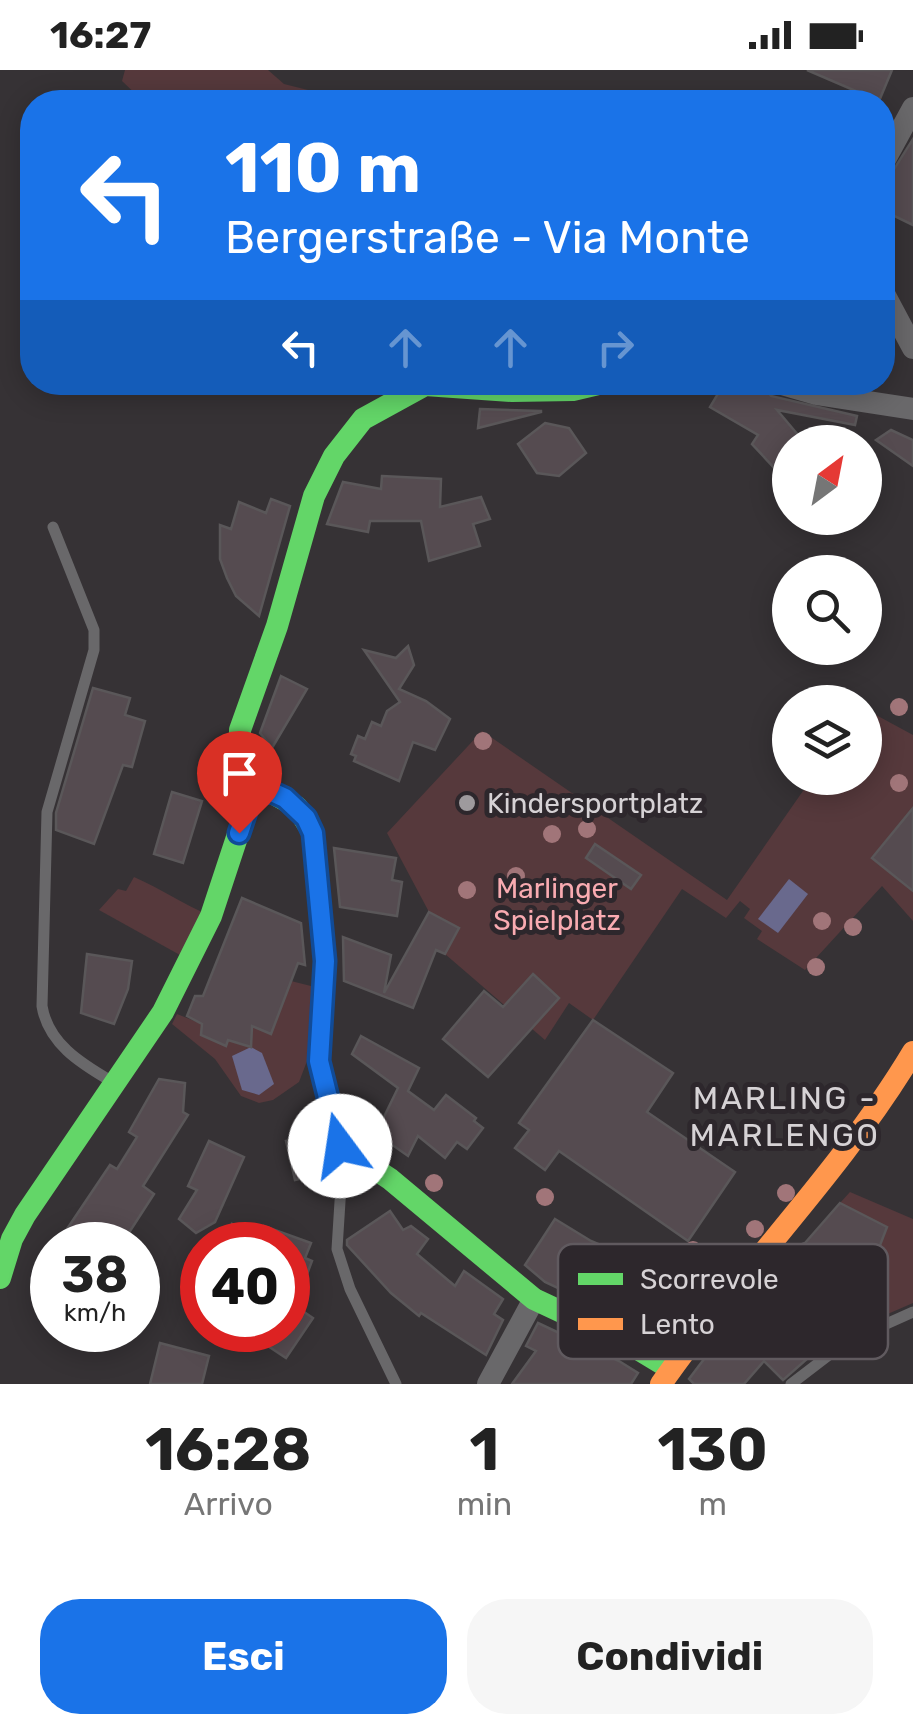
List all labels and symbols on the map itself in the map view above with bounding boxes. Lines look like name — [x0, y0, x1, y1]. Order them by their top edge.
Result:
north arrow — [772, 425, 882, 535]
pin — [197, 731, 282, 834]
place label: Kindersportplatz — [487, 787, 703, 820]
marker: Kindersportplatz — [456, 792, 478, 814]
park label: Marlinger Spielplatz — [493, 872, 621, 937]
district label: MARLING - MARLENGO — [690, 1079, 880, 1154]
position arrow — [288, 1094, 392, 1198]
speed limit sign: 40 — [180, 1222, 310, 1352]
legend — [558, 1244, 888, 1359]
text: Scorrevole — [640, 1263, 779, 1296]
text: Lento — [640, 1308, 715, 1341]

